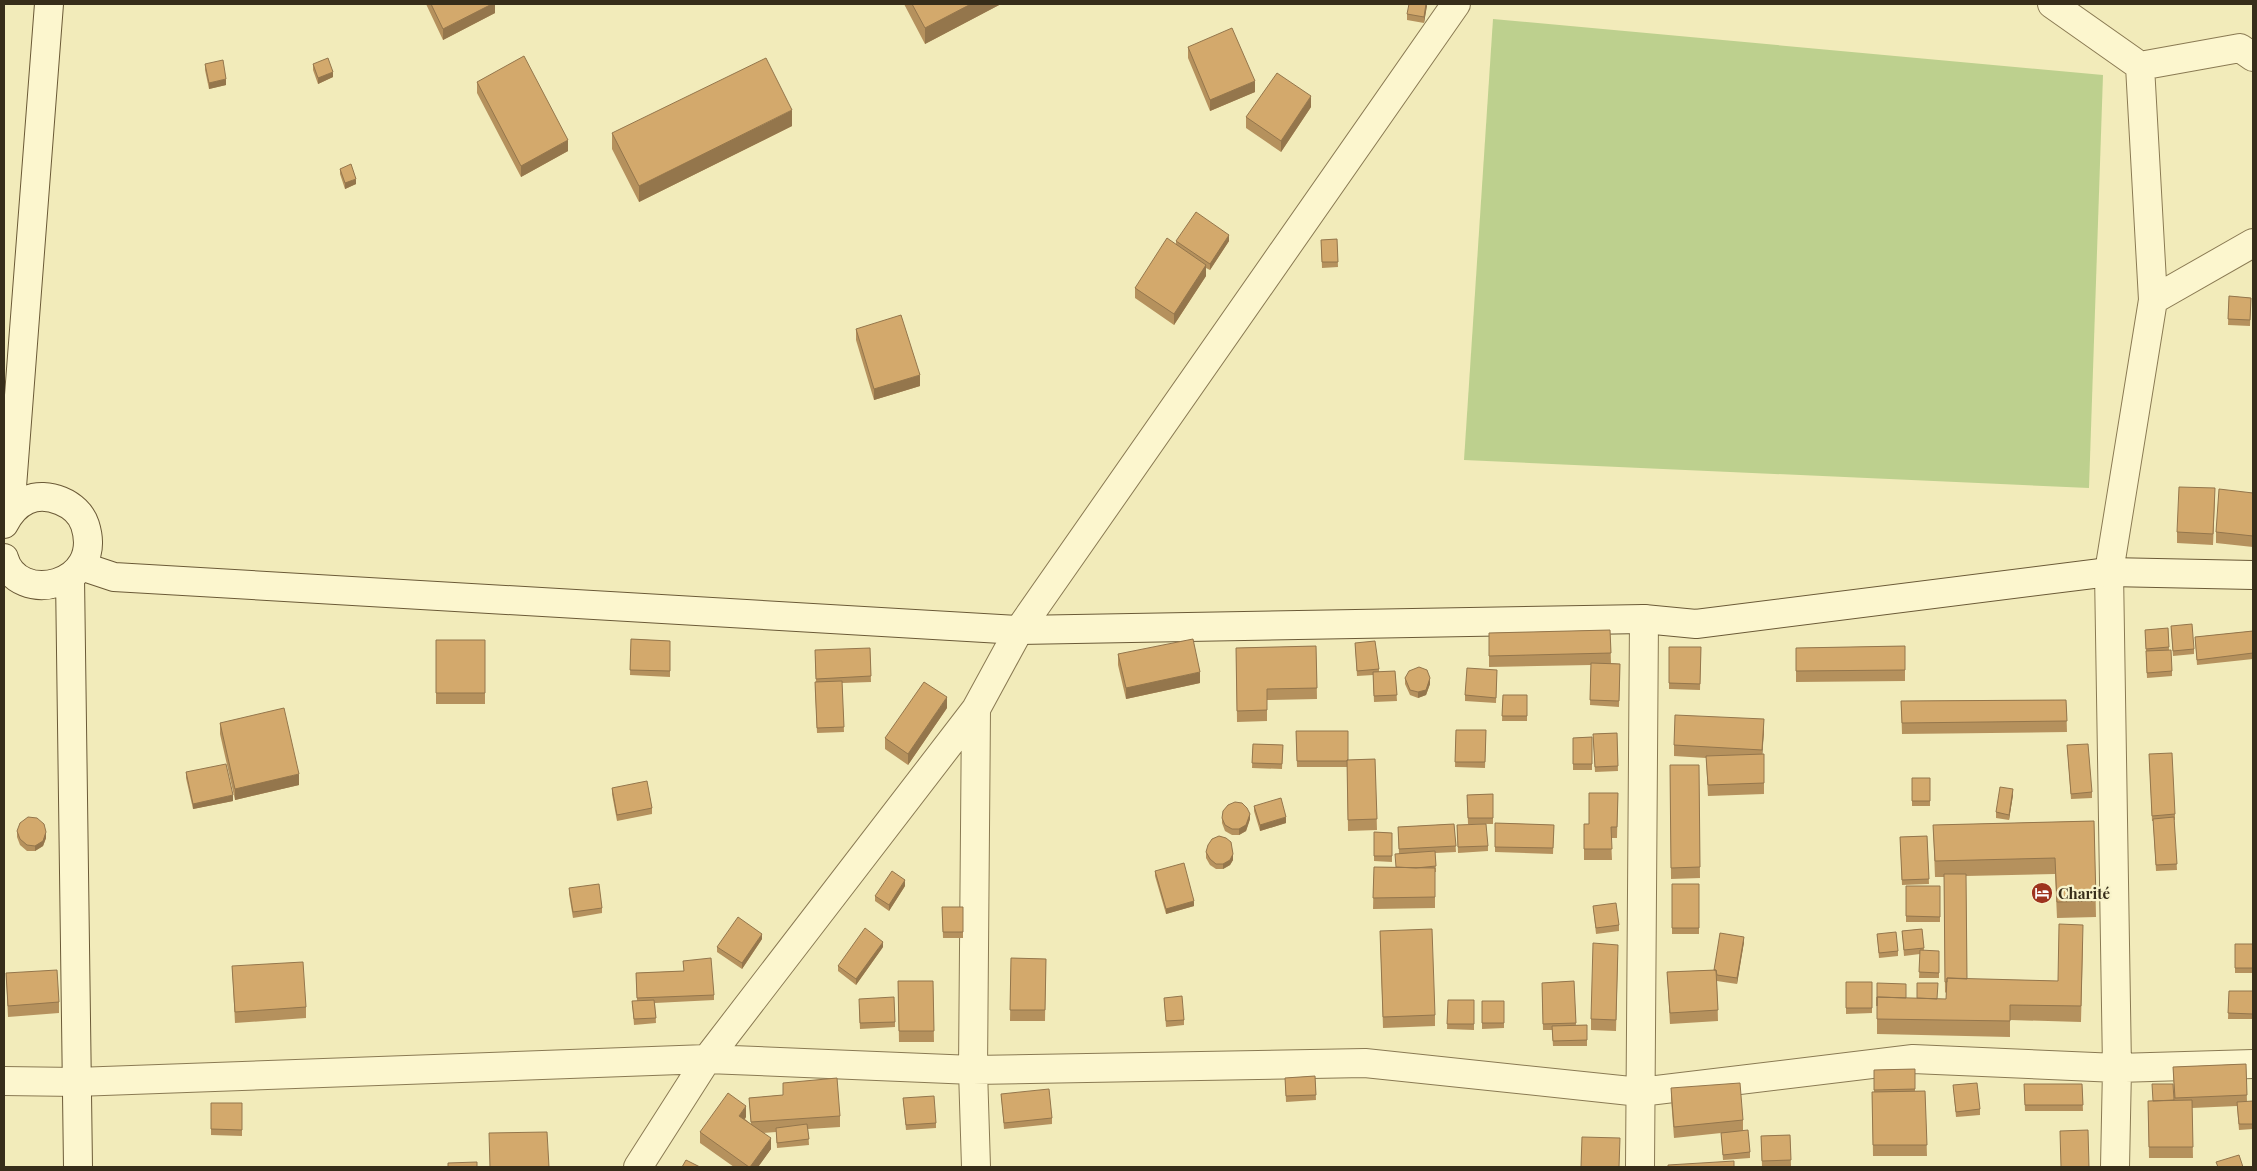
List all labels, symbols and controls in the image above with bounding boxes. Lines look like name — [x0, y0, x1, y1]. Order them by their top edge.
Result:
hotel icon: Charité — [2030, 881, 2054, 905]
place label: Charité — [2058, 883, 2110, 903]

